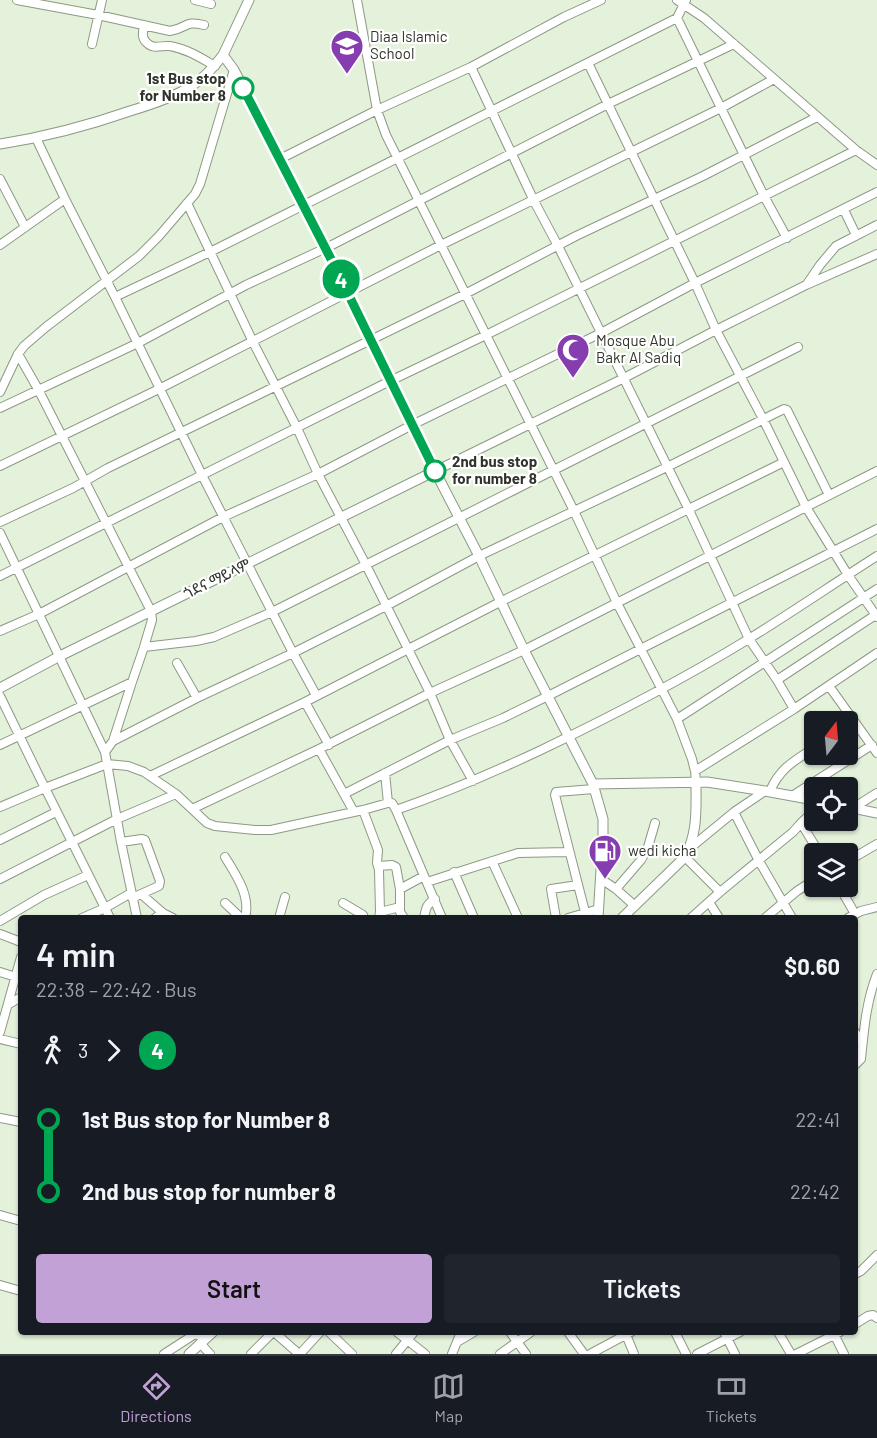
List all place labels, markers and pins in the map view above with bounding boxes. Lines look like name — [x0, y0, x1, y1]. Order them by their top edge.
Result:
place label: Diaa Islamic School — [370, 27, 448, 62]
school or university icon: Diaa Islamic School — [329, 28, 365, 75]
place label: 1st Bus stop for Number 8 — [139, 69, 226, 104]
marker: 1st Bus stop for Number 8 — [232, 77, 254, 99]
place label: Mosque Abu Bakr Al Sadiq — [596, 331, 681, 366]
mosque icon: Mosque Abu Bakr Al Sadiq — [555, 332, 591, 379]
place label: 2nd bus stop for number 8 — [452, 452, 537, 487]
marker: 2nd bus stop for number 8 — [424, 460, 446, 482]
fuel station icon: wedi kicha — [587, 833, 623, 880]
place label: wedi kicha — [628, 841, 696, 859]

